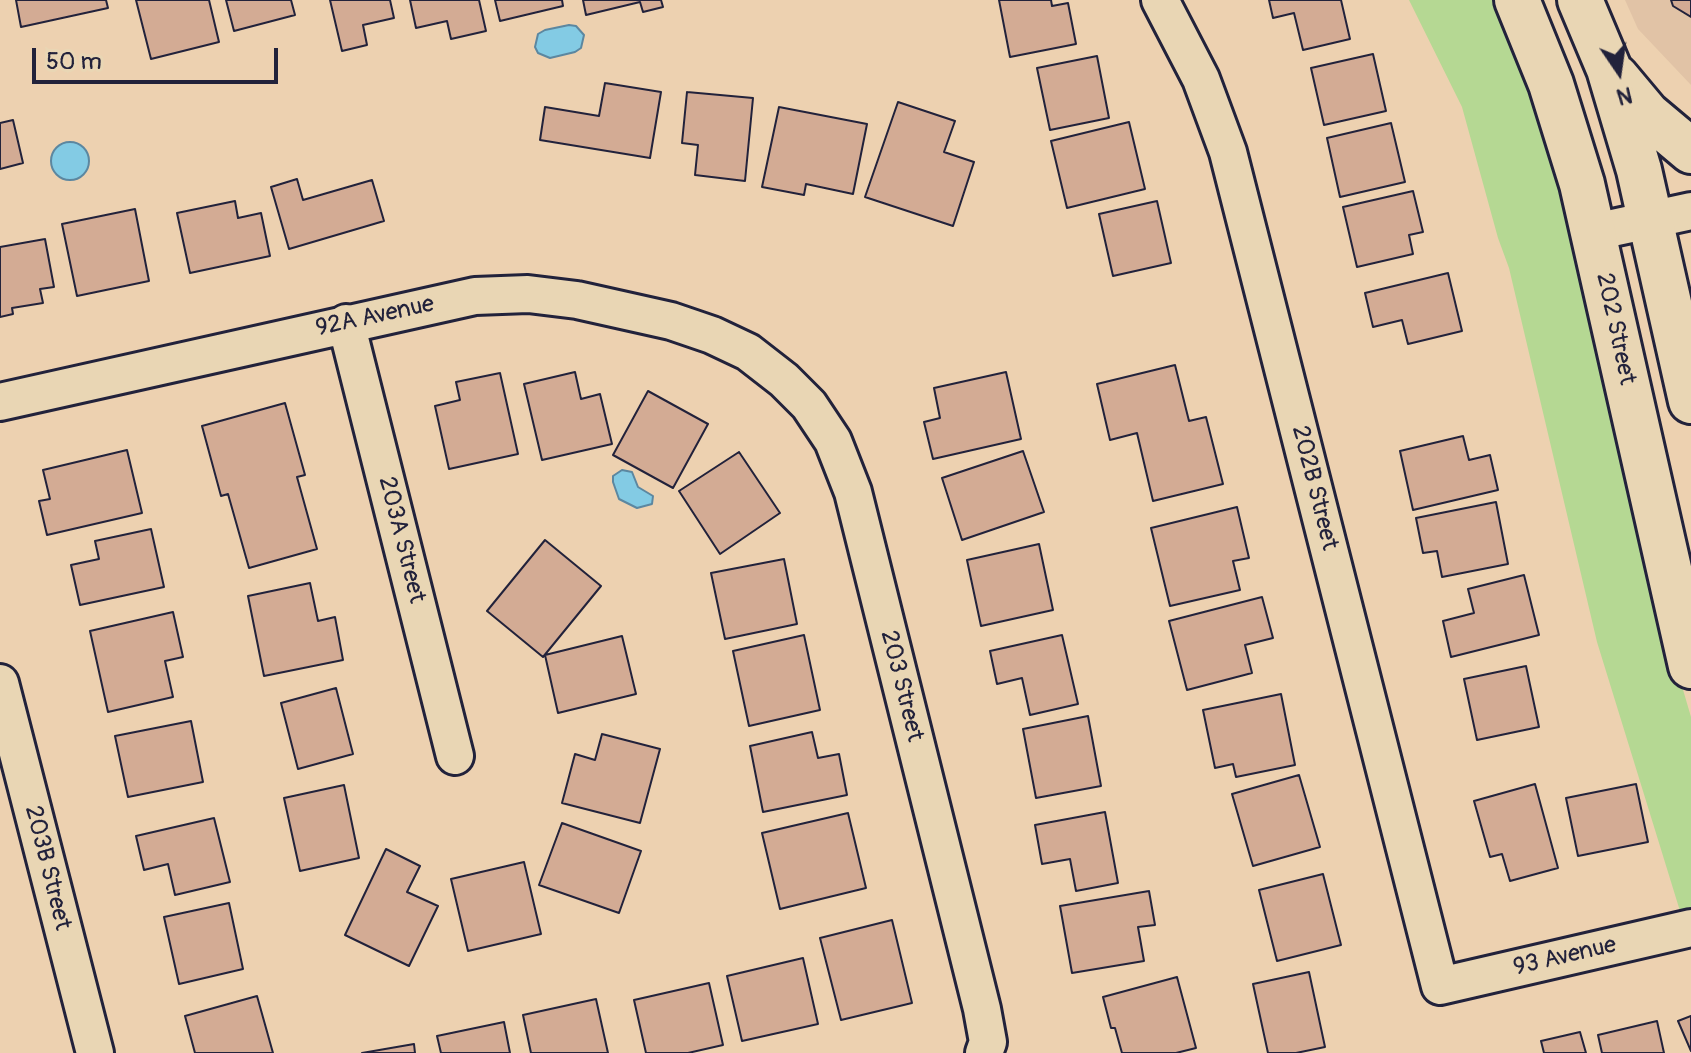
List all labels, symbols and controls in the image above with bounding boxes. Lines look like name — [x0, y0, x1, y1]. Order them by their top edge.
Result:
scale bar — [36, 32, 282, 82]
north arrow — [1579, 32, 1659, 112]
text: 50 m — [46, 47, 102, 76]
text: N — [1614, 80, 1635, 111]
street label: 202 Street — [1589, 270, 1641, 388]
street label: 92A Avenue — [313, 290, 437, 344]
street label: 202B Street — [1285, 423, 1343, 553]
street label: 203A Street — [371, 474, 431, 606]
street label: 203 Street — [873, 627, 929, 745]
street label: 203B Street — [18, 803, 76, 933]
street label: 93 Avenue — [1511, 931, 1619, 983]

